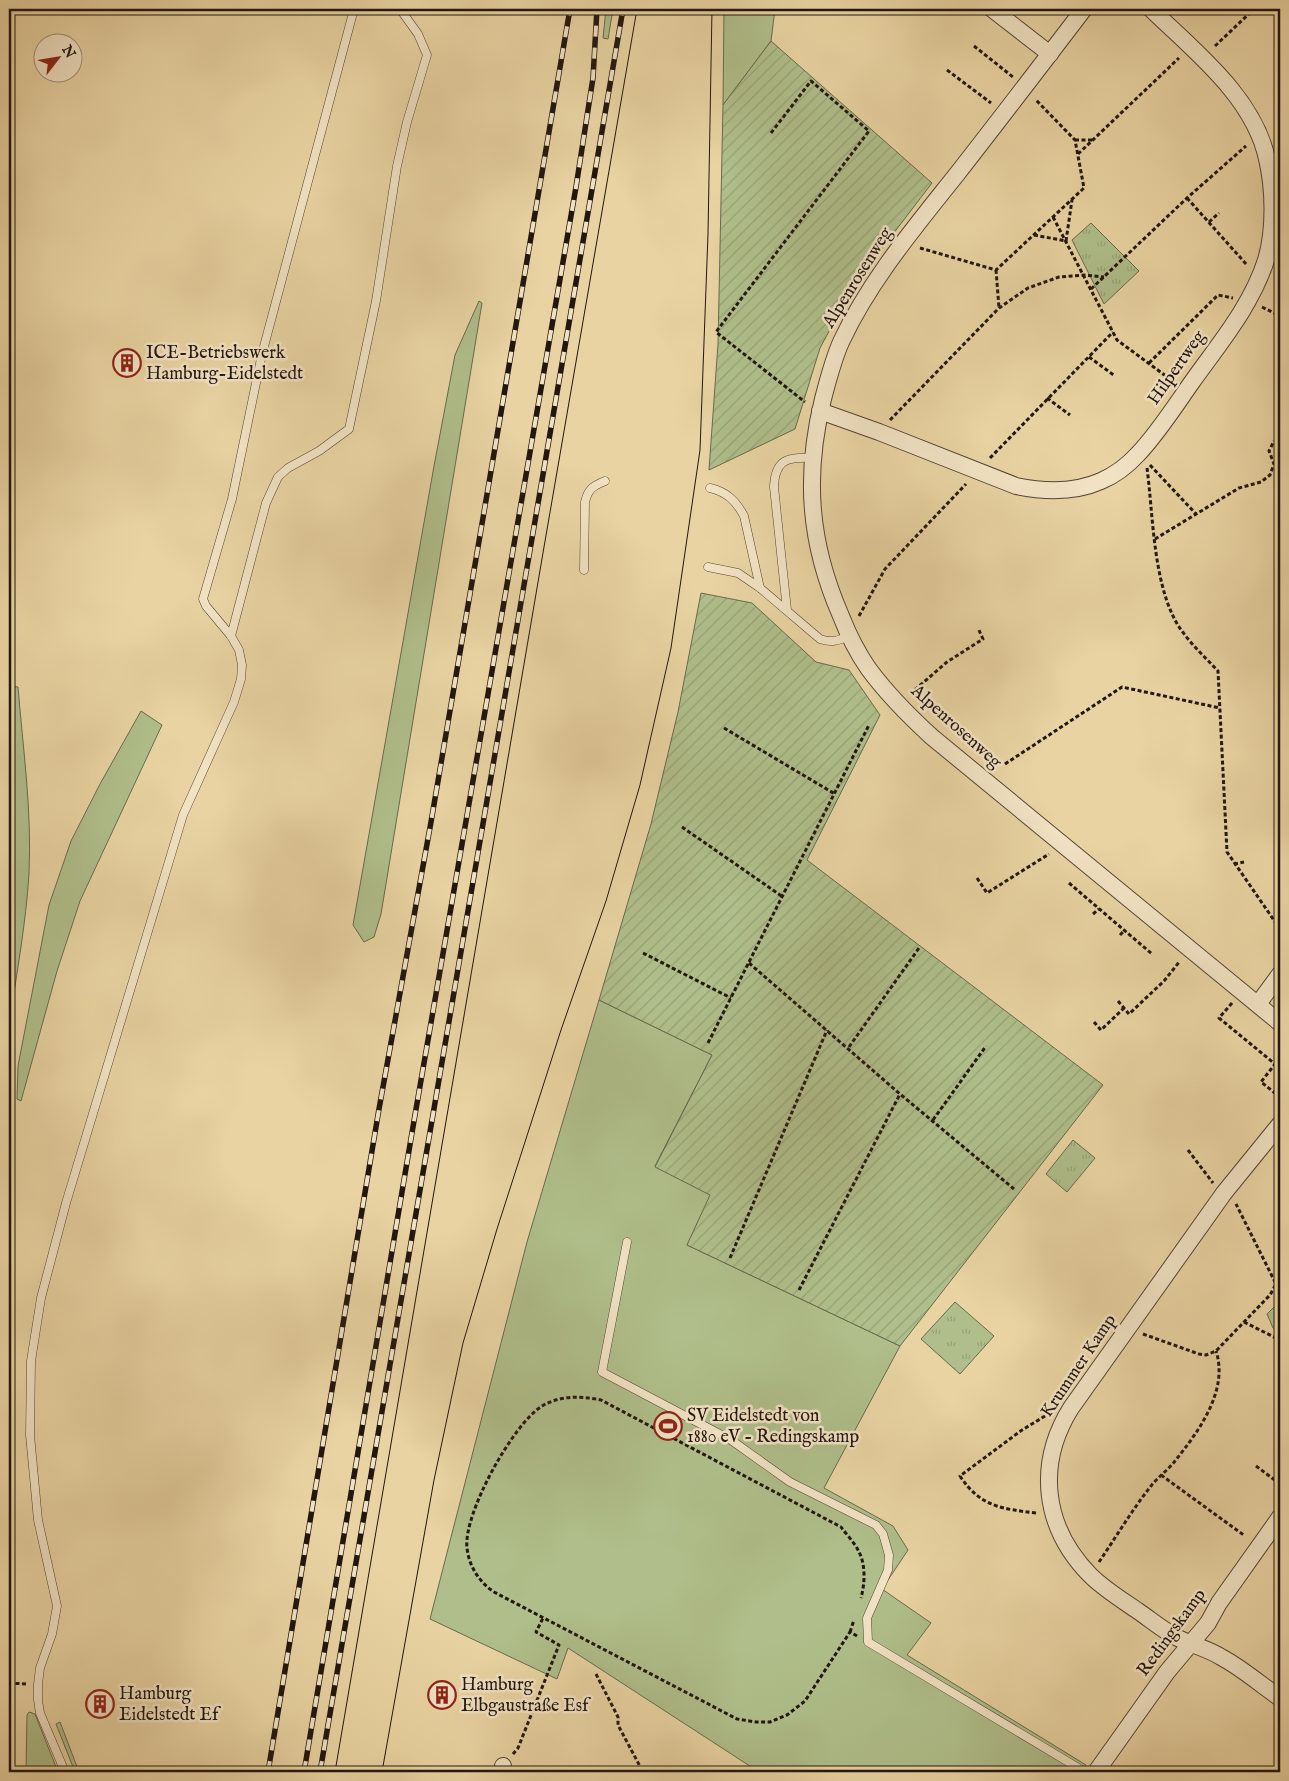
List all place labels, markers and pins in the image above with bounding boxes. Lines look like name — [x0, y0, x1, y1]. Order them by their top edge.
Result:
place label: ICE-Betriebswerk Hamburg-Eidelstedt — [146, 342, 303, 386]
building icon: ICE-Betriebswerk Hamburg-Eidelstedt — [112, 348, 142, 378]
place label: SV Eidelstedt von 1880 eV - Redingskamp — [687, 1405, 859, 1449]
sports icon: SV Eidelstedt von 1880 eV - Redingskamp — [653, 1411, 683, 1441]
place label: Hamburg Elbgaustraße Esf — [461, 1674, 592, 1718]
building icon: Hamburg Elbgaustraße Esf — [427, 1680, 457, 1710]
place label: Hamburg Eidelstedt Ef — [119, 1683, 222, 1727]
building icon: Hamburg Eidelstedt Ef — [85, 1689, 115, 1719]

